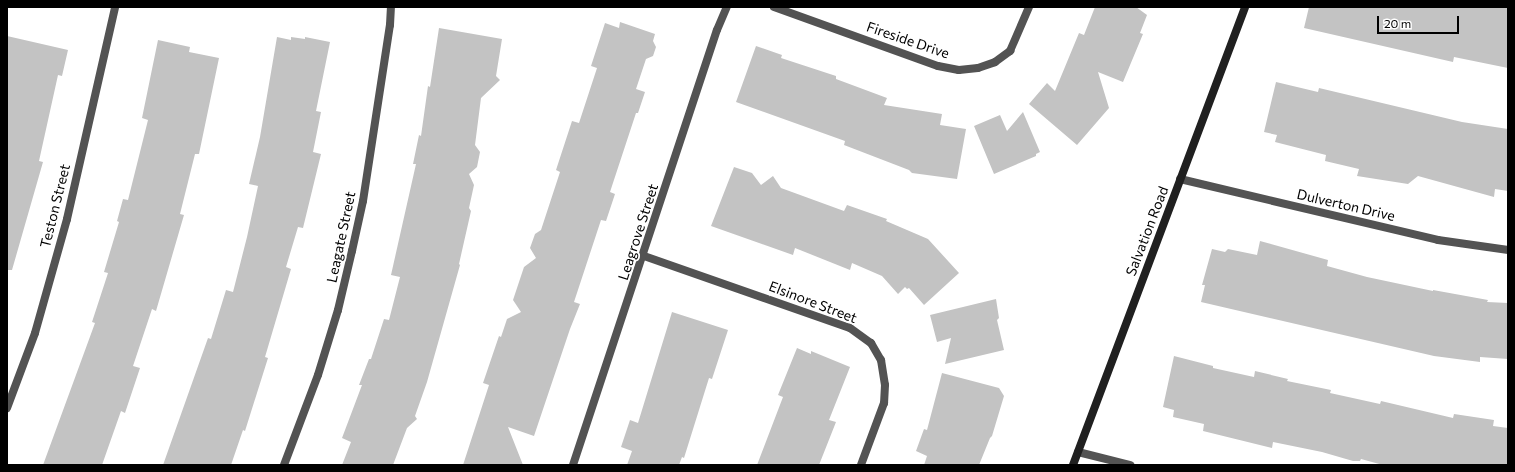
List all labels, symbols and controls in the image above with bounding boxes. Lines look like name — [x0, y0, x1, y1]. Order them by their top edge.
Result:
scale bar — [1379, 8, 1461, 34]
text: 20 m — [1384, 16, 1411, 30]
street label: Fireside Drive — [864, 18, 952, 62]
street label: Teston Street — [36, 162, 74, 250]
street label: Leagrove Street — [615, 182, 661, 282]
street label: Salvation Road — [1122, 184, 1172, 278]
street label: Dulverton Drive — [1295, 186, 1397, 224]
street label: Leagate Street — [323, 190, 359, 284]
street label: Elsinore Street — [766, 277, 860, 327]

